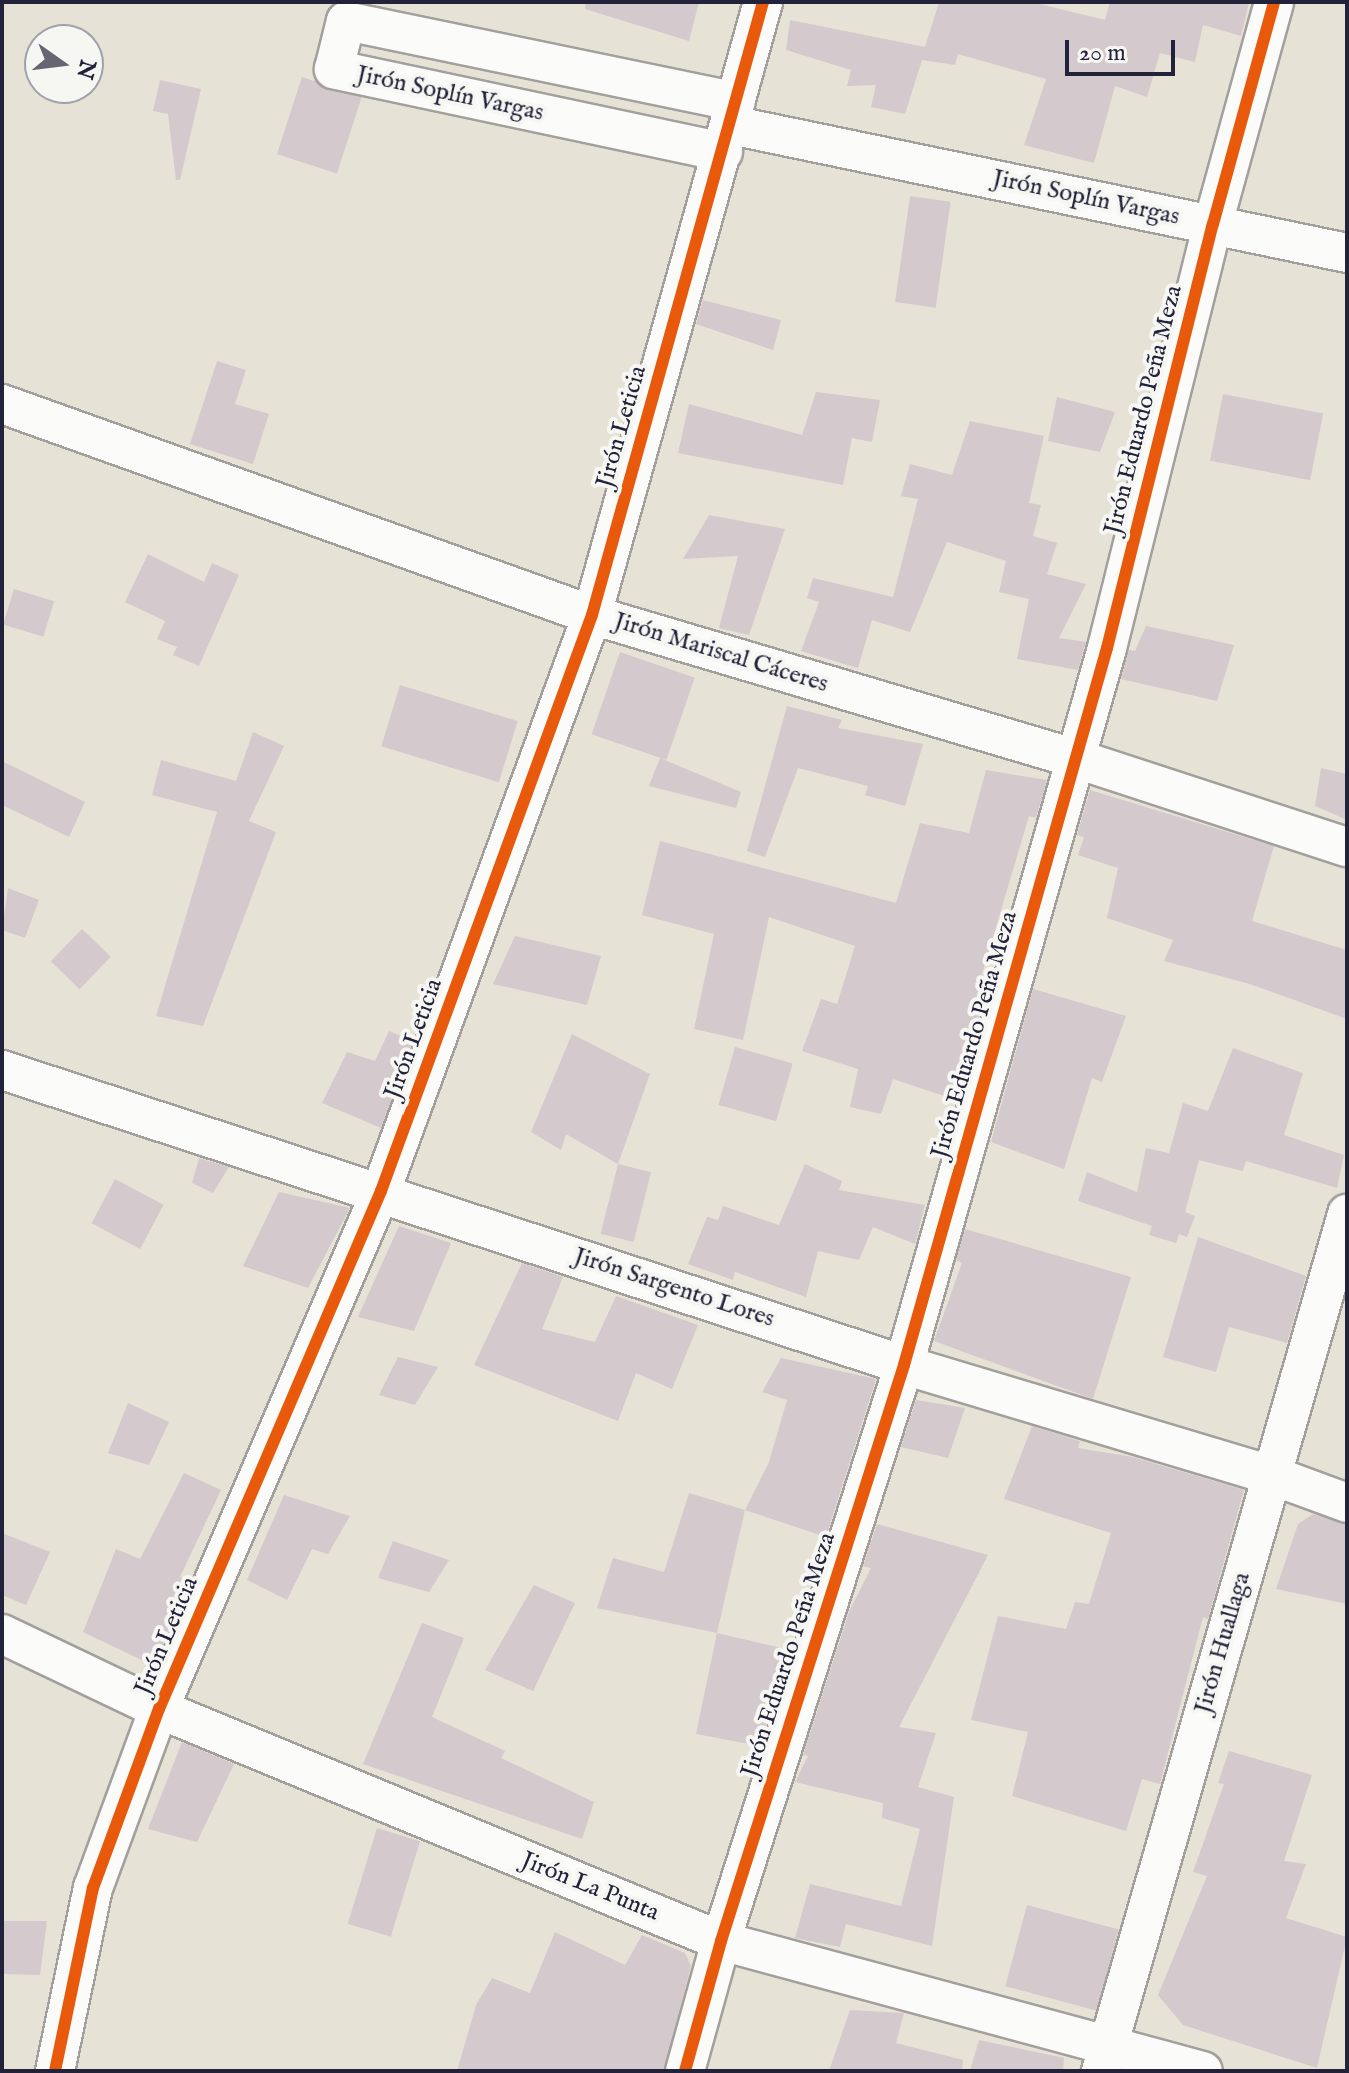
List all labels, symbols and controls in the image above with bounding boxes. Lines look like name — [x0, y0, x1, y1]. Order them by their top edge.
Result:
north arrow — [24, 24, 104, 104]
scale bar — [1069, 24, 1179, 74]
text: 20 m — [1079, 38, 1126, 69]
text: N — [69, 57, 101, 82]
street label: Jirón Soplín Vargas — [354, 60, 546, 128]
street label: Jirón Soplín Vargas — [990, 164, 1182, 232]
street label: Jirón Eduardo Peña Meza — [1099, 283, 1189, 537]
street label: Jirón Leticia — [591, 363, 653, 491]
street label: Jirón Mariscal Cáceres — [611, 607, 831, 699]
street label: Jirón Eduardo Peña Meza — [926, 908, 1024, 1162]
street label: Jirón Leticia — [379, 975, 449, 1103]
street label: Jirón Sargento Lores — [570, 1242, 778, 1334]
street label: Jirón Eduardo Peña Meza — [736, 1529, 842, 1781]
street label: Jirón Huallaga — [1189, 1569, 1257, 1717]
street label: Jirón Leticia — [129, 1573, 205, 1699]
street label: Jirón La Punta — [517, 1846, 663, 1928]

